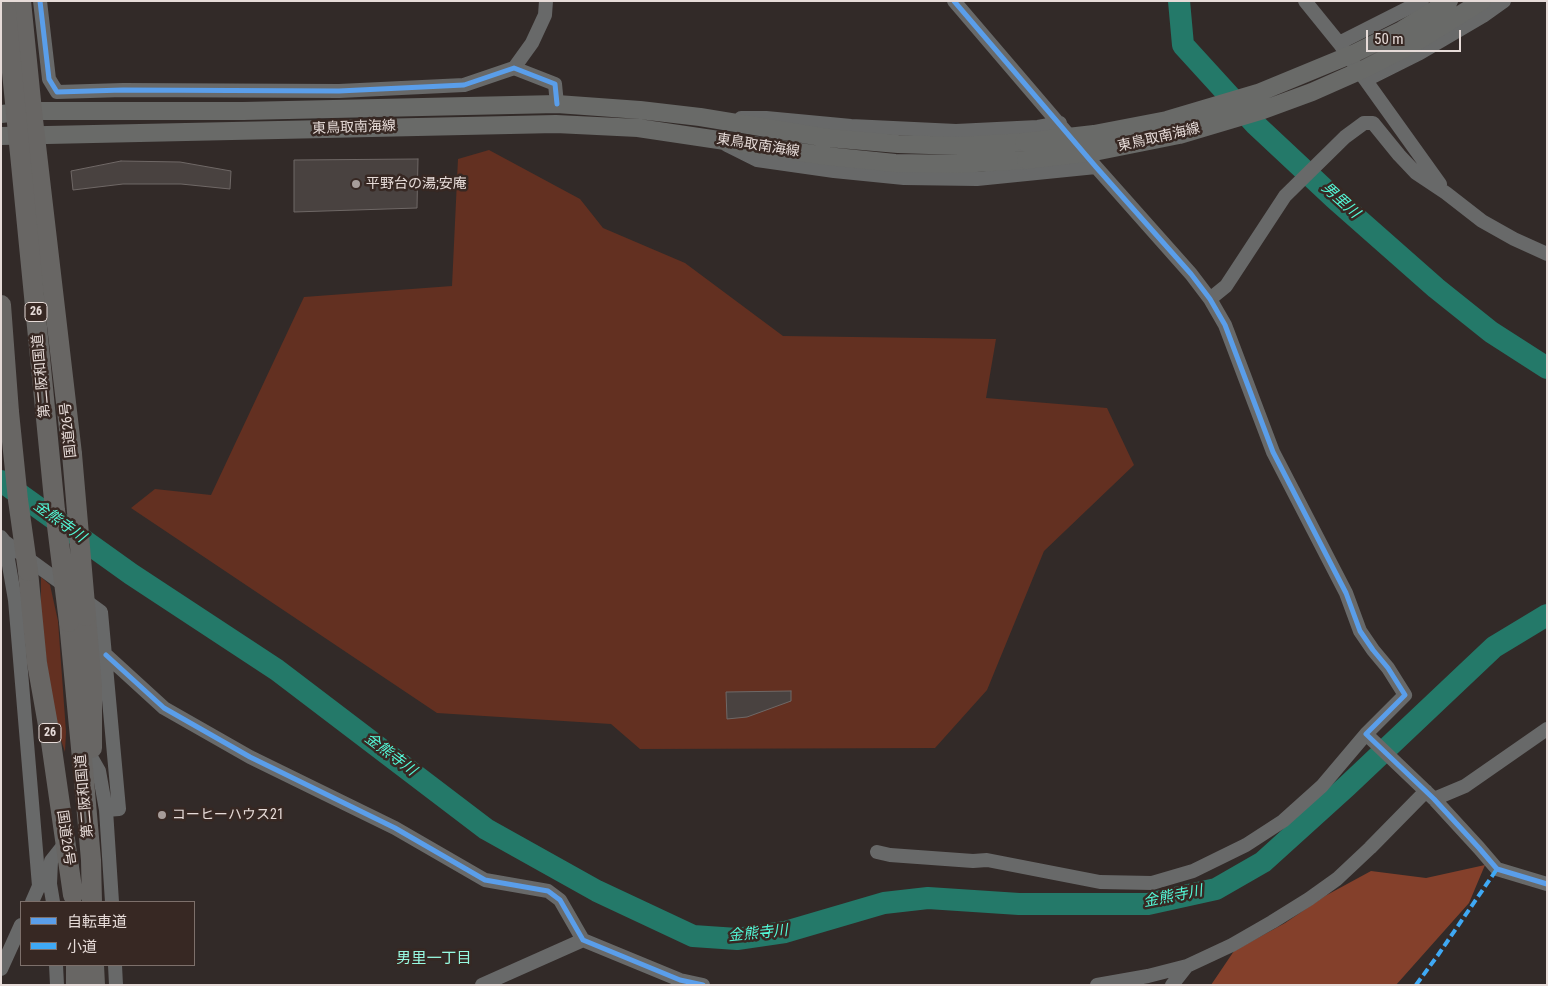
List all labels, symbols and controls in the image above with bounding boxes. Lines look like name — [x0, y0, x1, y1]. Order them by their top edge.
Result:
scale bar — [1368, 20, 1463, 52]
text: 50 m — [1374, 30, 1404, 48]
street label: 東鳥取南海線 — [312, 118, 396, 138]
street label: 東鳥取南海線 — [1116, 120, 1202, 156]
street label: 東鳥取南海線 — [715, 131, 801, 161]
place label: 平野台の湯;安庵 — [366, 176, 467, 192]
marker: 平野台の湯;安庵 — [350, 178, 362, 190]
water label: 男里川 — [1317, 179, 1363, 223]
road number: 26 — [25, 302, 47, 322]
street label: 第二阪和国道 — [30, 333, 54, 419]
street label: 国道26号 — [58, 401, 80, 459]
water label: 金熊寺川 — [29, 497, 89, 547]
road number: 26 — [39, 724, 61, 742]
water label: 金熊寺川 — [361, 730, 419, 780]
street label: 第二阪和国道 — [73, 753, 97, 839]
place label: コーヒーハウス21 — [172, 807, 284, 823]
street label: 国道26号 — [53, 809, 77, 867]
marker: コーヒーハウス21 — [156, 809, 168, 821]
water label: 金熊寺川 — [1142, 882, 1204, 912]
legend — [20, 901, 195, 966]
text: 自転車道 — [67, 913, 127, 931]
water label: 金熊寺川 — [727, 922, 789, 946]
text: 小道 — [67, 938, 97, 956]
district label: 男里一丁目 — [397, 950, 471, 968]

